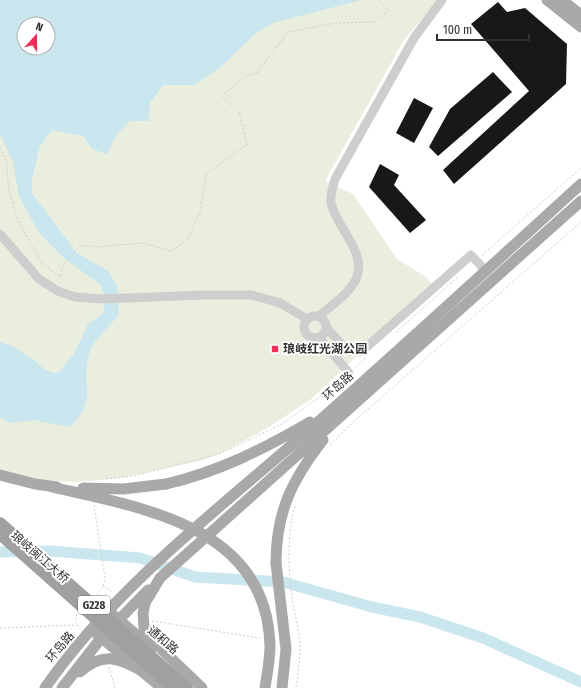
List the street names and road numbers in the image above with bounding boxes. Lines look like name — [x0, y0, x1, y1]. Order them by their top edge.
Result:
street label: 环岛路 — [320, 369, 356, 403]
street label: 琅岐闽江大桥 — [8, 528, 72, 586]
road number: G228 — [78, 596, 110, 614]
street label: 通和路 — [145, 623, 181, 657]
street label: 环岛路 — [43, 629, 77, 665]

